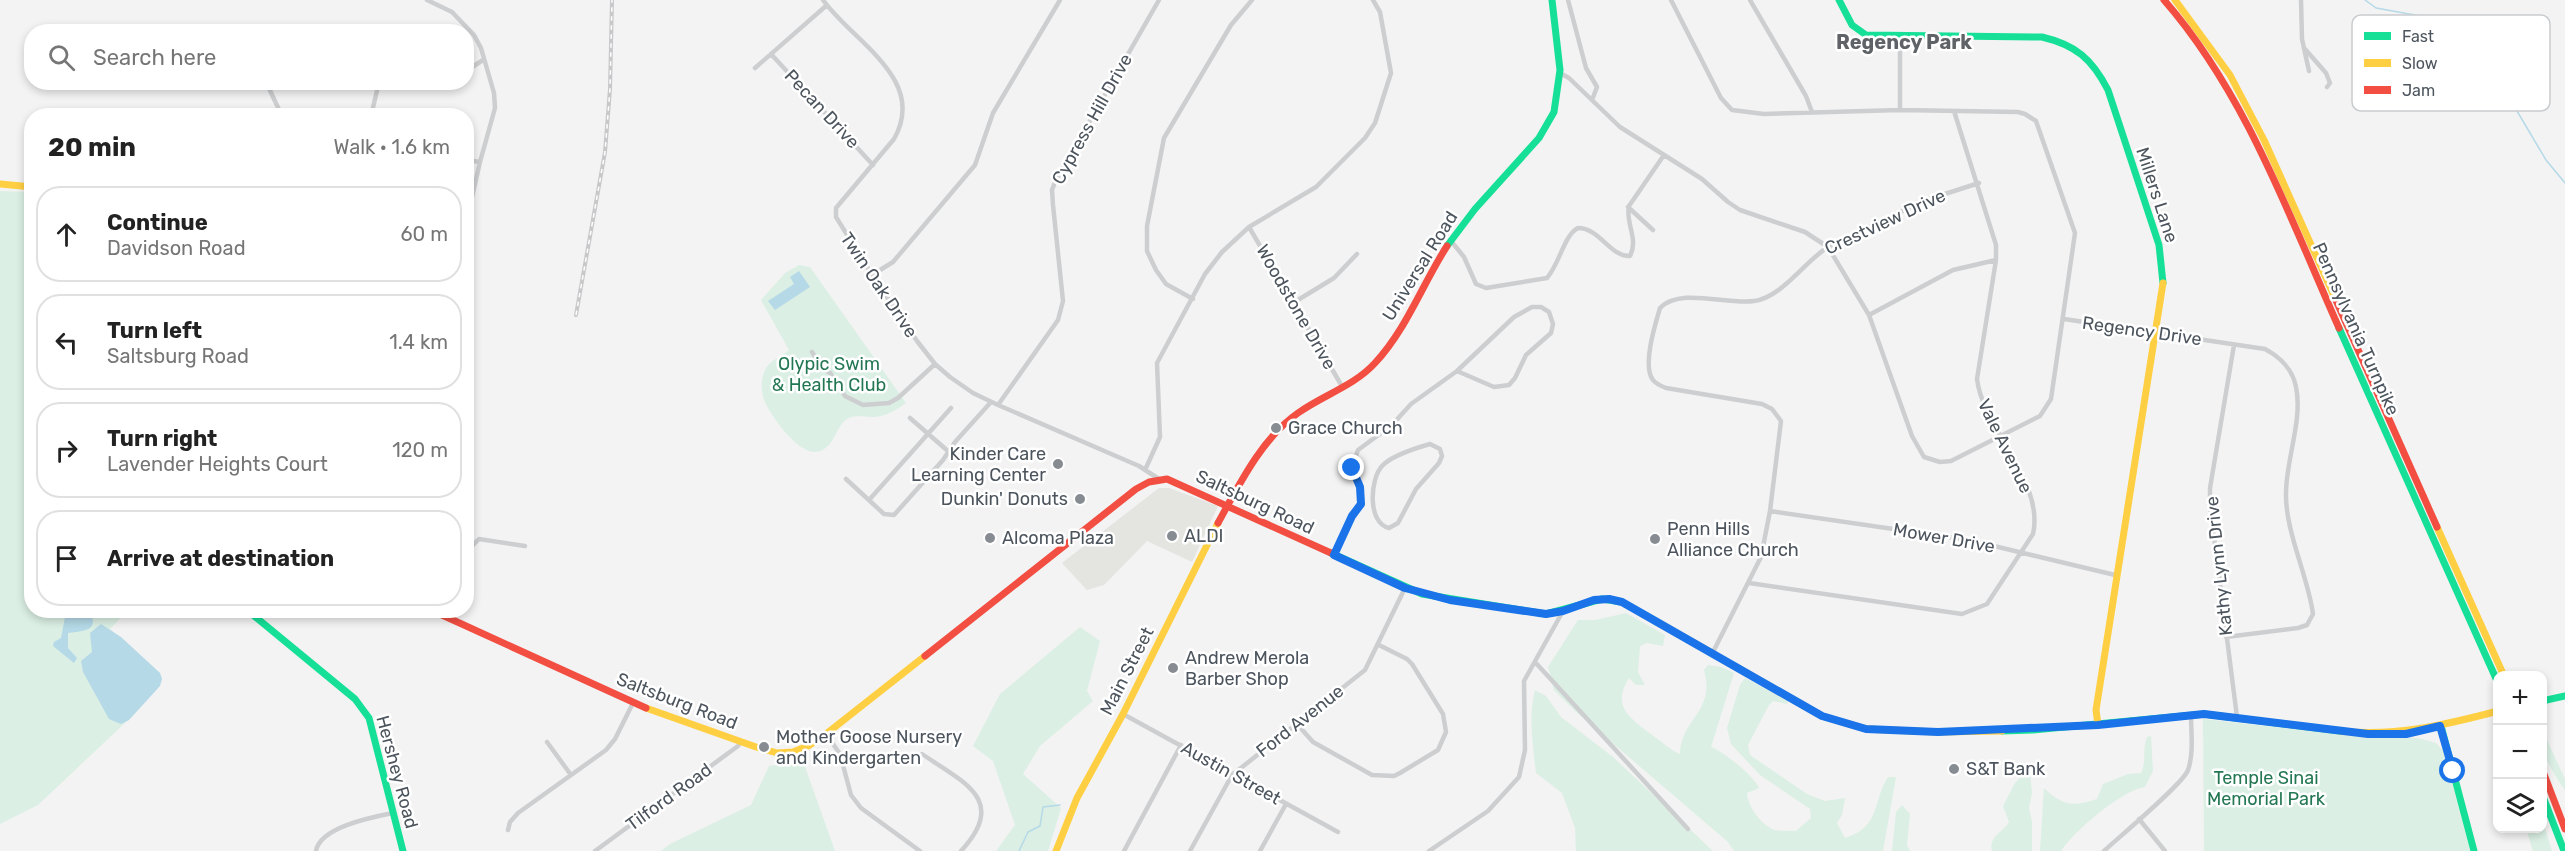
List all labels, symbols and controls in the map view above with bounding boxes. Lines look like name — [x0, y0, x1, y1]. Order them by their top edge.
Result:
legend — [2352, 15, 2550, 111]
search box — [24, 24, 474, 90]
text: Fast — [2402, 27, 2434, 46]
district label: Regency Park — [1836, 30, 1972, 54]
icon: search — [45, 41, 78, 74]
text: Search here — [93, 44, 216, 71]
street label: Cypress Hill Drive — [1047, 50, 1137, 188]
text: Slow — [2402, 54, 2438, 73]
street label: Pecan Drive — [780, 65, 864, 153]
text: Jam — [2402, 81, 2435, 100]
text: 20 min — [48, 132, 136, 163]
text: Walk · 1.6 km — [334, 135, 450, 159]
street label: Millers Lane — [2131, 145, 2183, 245]
street label: Crestview Drive — [1821, 184, 1949, 260]
street label: Universal Road — [1378, 207, 1462, 325]
text: Continue — [107, 209, 208, 236]
icon: ahead — [50, 218, 83, 251]
text: 60 m — [401, 222, 448, 246]
street label: Twin Oak Drive — [836, 228, 922, 342]
text: Davidson Road — [107, 236, 246, 260]
street label: Pennsylvania Turnpike — [2308, 239, 2404, 419]
street label: Woodstone Drive — [1251, 241, 1341, 373]
street label: Regency Drive — [2081, 312, 2203, 350]
text: Turn left — [107, 317, 202, 344]
icon: left — [50, 326, 83, 359]
text: 1.4 km — [389, 330, 448, 354]
text: Saltsburg Road — [107, 344, 249, 368]
park label: Olypic Swim & Health Club — [772, 353, 886, 396]
street label: Vale Avenue — [1973, 395, 2037, 497]
place label: Grace Church — [1288, 417, 1403, 439]
marker: Grace Church — [1269, 421, 1283, 435]
text: Turn right — [107, 425, 217, 452]
icon: right — [50, 434, 83, 467]
text: 120 m — [392, 438, 448, 462]
place label: Kinder Care Learning Center — [911, 443, 1046, 486]
text: Lavender Heights Court — [107, 452, 328, 476]
route end — [1338, 454, 1364, 480]
marker: Kinder Care Learning Center — [1051, 457, 1065, 471]
street label: Saltsburg Road — [1192, 465, 1318, 539]
place label: Dunkin' Donuts — [941, 488, 1068, 510]
marker: Dunkin' Donuts — [1073, 492, 1087, 506]
street label: Kathy Lynn Drive — [2201, 495, 2237, 637]
place label: Penn Hills Alliance Church — [1667, 518, 1799, 561]
street label: Mower Drive — [1891, 518, 1997, 558]
place label: ALDI — [1184, 525, 1224, 547]
place label: Alcoma Plaza — [1002, 527, 1114, 549]
marker: ALDI — [1165, 529, 1179, 543]
marker: Alcoma Plaza — [983, 531, 997, 545]
marker: Penn Hills Alliance Church — [1648, 532, 1662, 546]
icon: arrive — [50, 542, 83, 575]
text: Arrive at destination — [107, 545, 334, 572]
street label: Main Street — [1095, 623, 1159, 719]
place label: Andrew Merola Barber Shop — [1185, 647, 1309, 690]
marker: Andrew Merola Barber Shop — [1166, 661, 1180, 675]
street label: Saltsburg Road — [613, 668, 741, 734]
map controls — [2493, 671, 2547, 833]
button: + — [2493, 671, 2547, 725]
street label: Ford Avenue — [1252, 680, 1348, 762]
street label: Hershey Road — [371, 713, 423, 831]
button: − — [2493, 725, 2547, 779]
place label: Mother Goose Nursery and Kindergarten — [776, 726, 962, 769]
street label: Austin Street — [1177, 737, 1285, 809]
marker: Mother Goose Nursery and Kindergarten — [757, 740, 771, 754]
route start — [2439, 757, 2465, 783]
place label: S&T Bank — [1966, 758, 2046, 780]
street label: Tilford Road — [622, 759, 716, 835]
marker: S&T Bank — [1947, 762, 1961, 776]
park label: Temple Sinai Memorial Park — [2207, 767, 2326, 810]
button: layers — [2493, 779, 2547, 833]

